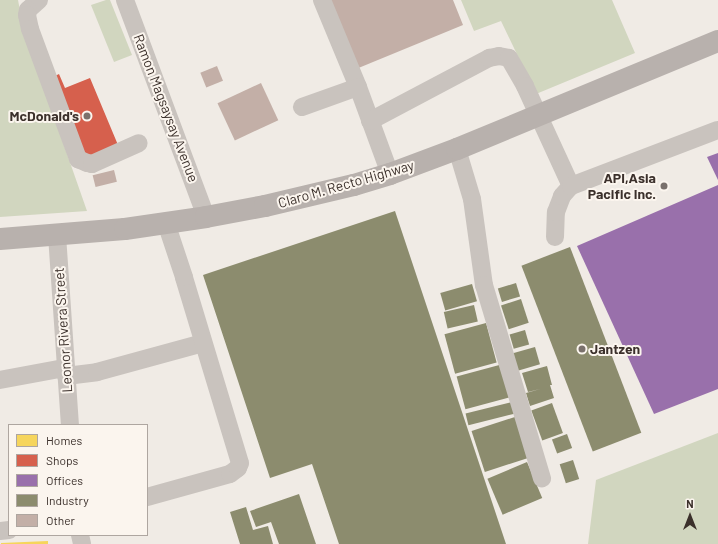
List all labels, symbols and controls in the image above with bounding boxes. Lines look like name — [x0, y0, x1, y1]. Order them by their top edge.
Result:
street label: Ramon Magsaysay Avenue — [130, 32, 202, 184]
place label: McDonald's — [10, 108, 79, 124]
marker: McDonald's — [82, 111, 92, 121]
street label: Claro M. Recto Highway — [276, 157, 416, 211]
place label: API,Asia Pacific Inc. — [588, 170, 656, 202]
marker: API,Asia Pacific Inc. — [659, 181, 669, 191]
street label: Leonor Rivera Street — [50, 267, 76, 393]
place label: Jantzen — [590, 341, 640, 357]
marker: Jantzen — [577, 344, 587, 354]
legend — [8, 424, 148, 536]
text: Homes — [46, 433, 82, 447]
text: Shops — [46, 453, 78, 467]
text: Offices — [46, 473, 83, 487]
text: Industry — [46, 493, 89, 507]
north arrow — [670, 496, 710, 536]
text: N — [686, 497, 694, 510]
text: Other — [46, 513, 75, 527]

